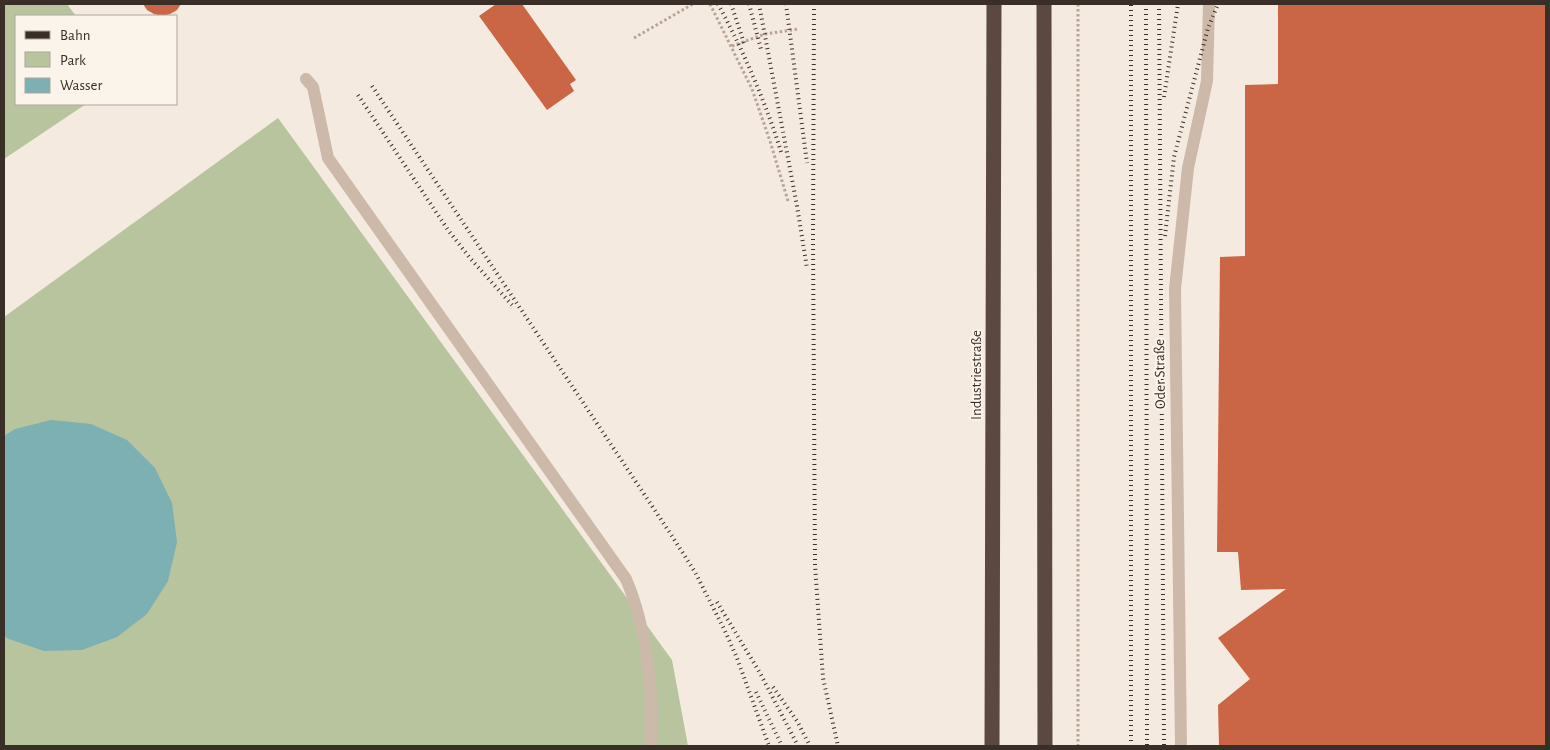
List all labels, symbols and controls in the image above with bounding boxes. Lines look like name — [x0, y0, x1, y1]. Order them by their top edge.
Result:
legend — [15, 15, 178, 105]
text: Bahn — [60, 28, 90, 43]
text: Park — [60, 53, 86, 68]
text: Wasser — [60, 78, 103, 93]
street label: Industriestraße — [969, 330, 984, 420]
street label: Oder Straße — [1152, 339, 1168, 409]

